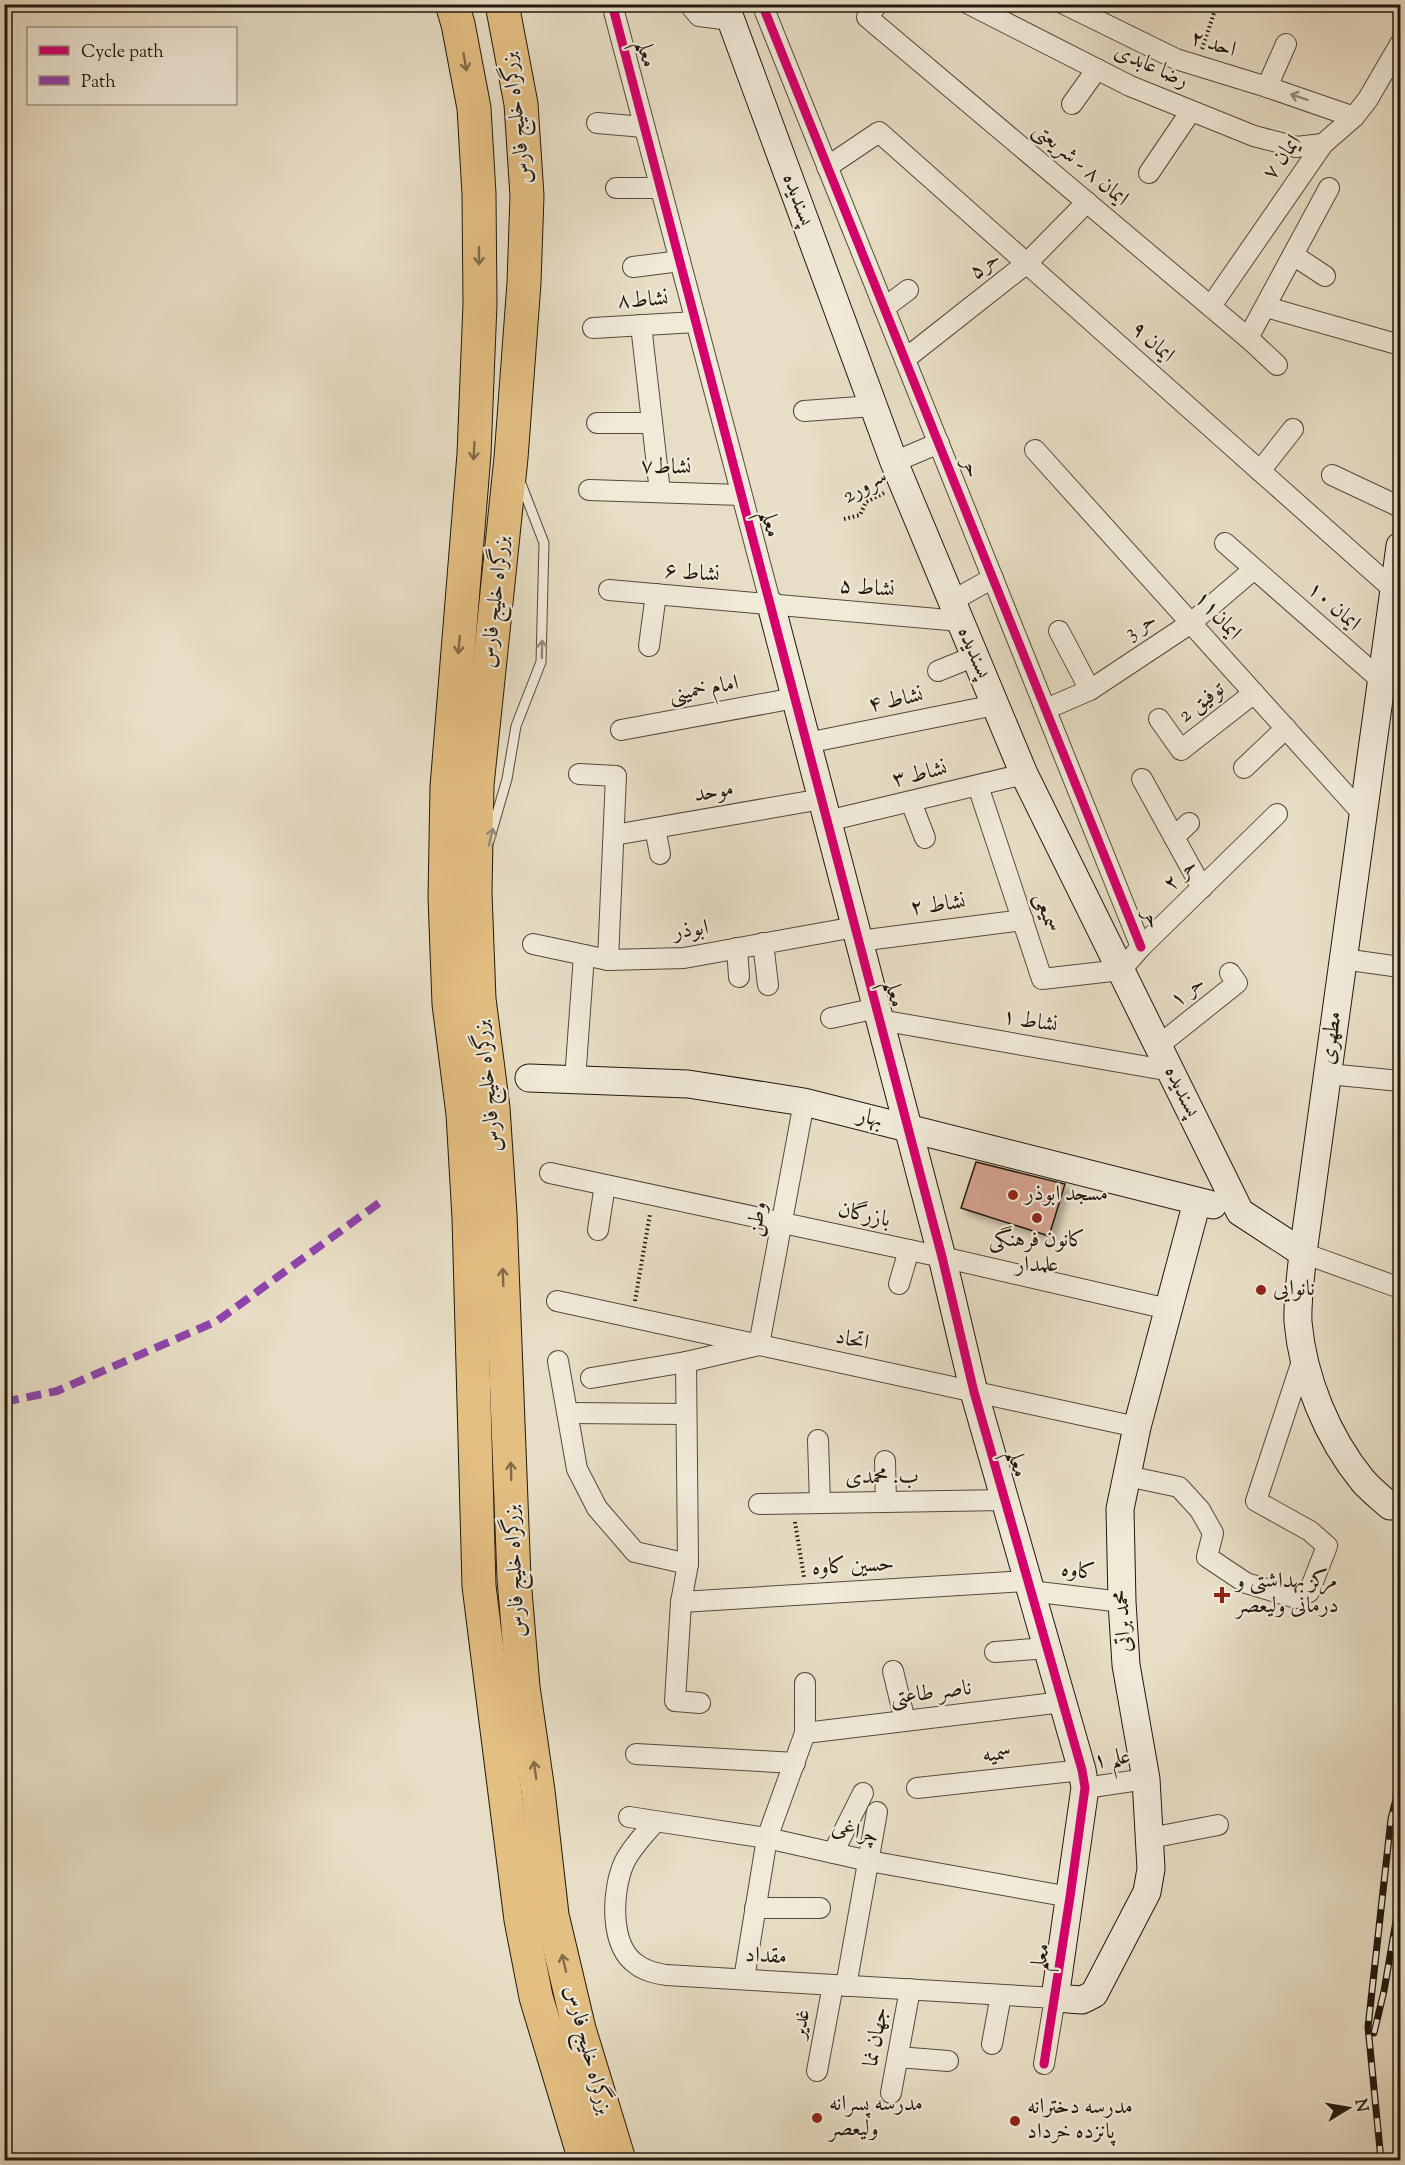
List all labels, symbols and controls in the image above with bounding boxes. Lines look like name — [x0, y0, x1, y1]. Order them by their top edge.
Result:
street label: احد ۲ — [1186, 23, 1240, 67]
legend — [27, 27, 237, 105]
street label: رضا عابدی — [1109, 36, 1193, 98]
street label: معلم — [622, 37, 664, 72]
text: Cycle path — [81, 40, 164, 66]
street label: بزرگراه خلیج فارس — [493, 50, 543, 186]
one-way arrow — [460, 51, 471, 71]
text: Path — [81, 70, 116, 96]
one-way arrow — [1290, 91, 1309, 102]
street label: ایمان ۸ - شریعتی — [1025, 115, 1135, 215]
street label: ایمان ۷ — [1255, 129, 1311, 187]
street label: پسندیده — [773, 169, 822, 232]
street label: حر۵ — [962, 243, 1008, 289]
one-way arrow — [473, 245, 485, 265]
street label: نشاط۸ — [617, 284, 669, 318]
street label: ایمان ۹ — [1123, 315, 1181, 371]
one-way arrow — [468, 440, 479, 460]
street label: نشاط۷ — [640, 451, 692, 485]
street label: حر — [951, 451, 988, 483]
street label: سرور2 — [836, 461, 894, 513]
street label: معلم — [746, 507, 788, 542]
street label: بزرگراه خلیج فارس — [472, 534, 520, 670]
street label: نشاط ۶ — [663, 556, 721, 592]
street label: نشاط ۵ — [838, 571, 896, 607]
street label: ایمان ۱۰ — [1299, 574, 1367, 640]
street label: ایمان۱۱ — [1186, 584, 1248, 648]
street label: حر 3 — [1118, 605, 1164, 649]
street label: پسندیده — [948, 622, 999, 685]
one-way arrow — [453, 634, 464, 654]
one-way arrow — [536, 640, 547, 660]
street label: امام خمینی — [667, 668, 742, 713]
street label: توفیق 2 — [1172, 674, 1233, 732]
street label: نشاط ۴ — [866, 680, 926, 722]
street label: نشاط ۳ — [889, 753, 951, 797]
street label: موحد — [692, 774, 736, 812]
one-way arrow — [486, 827, 497, 846]
street label: حر ۲ — [1157, 851, 1205, 899]
street label: نشاط ۲ — [908, 887, 968, 925]
street label: سمیعی — [1025, 889, 1067, 937]
street label: حر — [1132, 902, 1169, 934]
street label: ابوذر — [669, 913, 711, 950]
street label: حر ۱ — [1164, 968, 1212, 1016]
street label: معلم — [870, 977, 912, 1012]
street label: نشاط ۱ — [1000, 1001, 1060, 1043]
street label: مطهری — [1312, 1009, 1352, 1067]
street label: بزرگراه خلیج فارس — [465, 1018, 513, 1154]
street label: پسندیده — [1155, 1061, 1208, 1124]
street label: بهار — [852, 1100, 886, 1138]
place label: مسجد ابوذر — [1023, 1179, 1108, 1211]
marker: مسجد ابوذر — [1006, 1188, 1020, 1202]
street label: بازرگان — [835, 1195, 893, 1237]
street label: وطن — [739, 1199, 777, 1239]
marker: کانون فرهنگی علمدار — [1030, 1211, 1044, 1225]
place label: کانون فرهنگی علمدار — [989, 1225, 1085, 1282]
one-way arrow — [497, 1267, 509, 1287]
place label: نانوایی — [1273, 1274, 1315, 1306]
marker: نانوایی — [1254, 1283, 1268, 1297]
street label: اتحاد — [832, 1322, 872, 1360]
street label: معلم — [993, 1446, 1035, 1483]
street label: ب. محمدی — [845, 1461, 919, 1495]
one-way arrow — [505, 1462, 516, 1482]
street label: بزرگراه خلیج فارس — [496, 1504, 536, 1638]
street label: حسین کاوه — [811, 1549, 895, 1585]
street label: کاوه — [1059, 1554, 1097, 1590]
place label: مرکز بهداشتی و درمانی ولیعصر — [1234, 1566, 1339, 1623]
marker: مرکز بهداشتی و درمانی ولیعصر — [1213, 1586, 1231, 1604]
street label: محمد براتی — [1106, 1589, 1142, 1653]
street label: ناصر طاعتی — [888, 1673, 974, 1715]
street label: سمیه — [981, 1738, 1013, 1772]
street label: علم ۱ — [1092, 1742, 1133, 1782]
one-way arrow — [529, 1761, 540, 1781]
street label: چراغی — [828, 1812, 882, 1854]
street label: مقداد — [744, 1940, 788, 1974]
street label: معلم — [1024, 1941, 1064, 1974]
one-way arrow — [557, 1954, 569, 1973]
street label: بزرگراه خلیج فارس — [553, 1981, 621, 2119]
street label: جهان نما — [856, 2005, 898, 2069]
street label: غدیر — [783, 2007, 820, 2043]
north arrow — [1318, 2078, 1378, 2138]
place label: مدرسه پسرانه ولیعصر — [827, 2089, 923, 2146]
place label: مدرسه دخترانه پانزده خرداد — [1027, 2092, 1133, 2149]
text: N — [1348, 2097, 1373, 2114]
marker: مدرسه پسرانه ولیعصر — [810, 2111, 824, 2125]
marker: مدرسه دخترانه پانزده خرداد — [1008, 2114, 1022, 2128]

